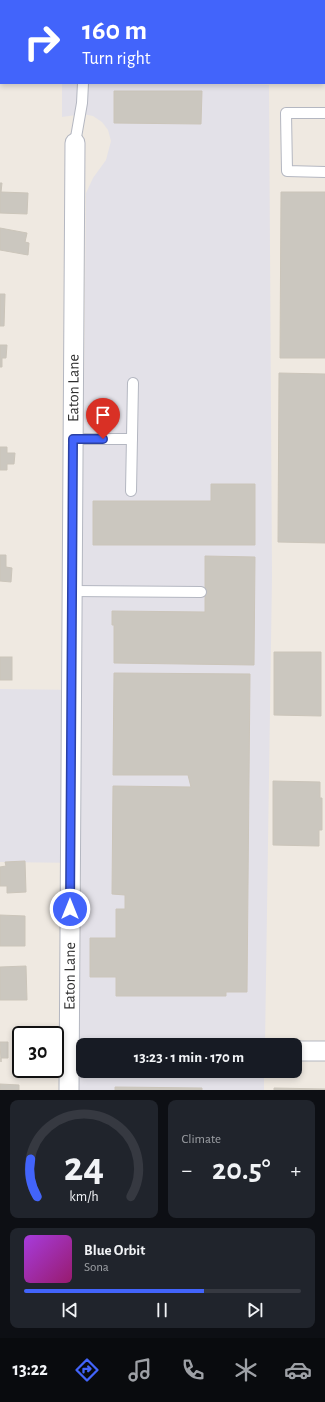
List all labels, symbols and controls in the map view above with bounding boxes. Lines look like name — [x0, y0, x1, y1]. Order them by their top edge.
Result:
icon: right — [16, 16, 68, 68]
text: 160 m — [82, 17, 147, 45]
text: Turn right — [82, 50, 151, 68]
street label: Eaton Lane — [65, 354, 82, 422]
pin — [86, 398, 120, 439]
icon: arrive — [92, 404, 114, 426]
position arrow — [49, 888, 91, 930]
street label: Eaton Lane — [62, 942, 78, 1010]
speed limit sign: 30 — [12, 1026, 64, 1078]
text: 13:23 · 1 min · 170 m — [134, 1050, 244, 1065]
text: Climate — [182, 1133, 221, 1146]
text: 24 — [63, 1147, 104, 1188]
text: 20.5° — [212, 1155, 270, 1185]
text: − — [182, 1159, 192, 1181]
text: + — [290, 1159, 301, 1181]
text: km/h — [69, 1190, 98, 1204]
text: Blue Orbit — [84, 1243, 145, 1258]
text: Sona — [84, 1261, 109, 1274]
icon: previous — [59, 1299, 81, 1321]
icon: pause — [151, 1299, 173, 1321]
icon: next — [244, 1299, 266, 1321]
icon: directions — [73, 1356, 101, 1384]
icon: music — [126, 1356, 154, 1384]
icon: phone — [179, 1356, 207, 1384]
icon: climate — [232, 1356, 260, 1384]
icon: car — [284, 1356, 312, 1384]
text: 13:22 — [12, 1361, 48, 1379]

